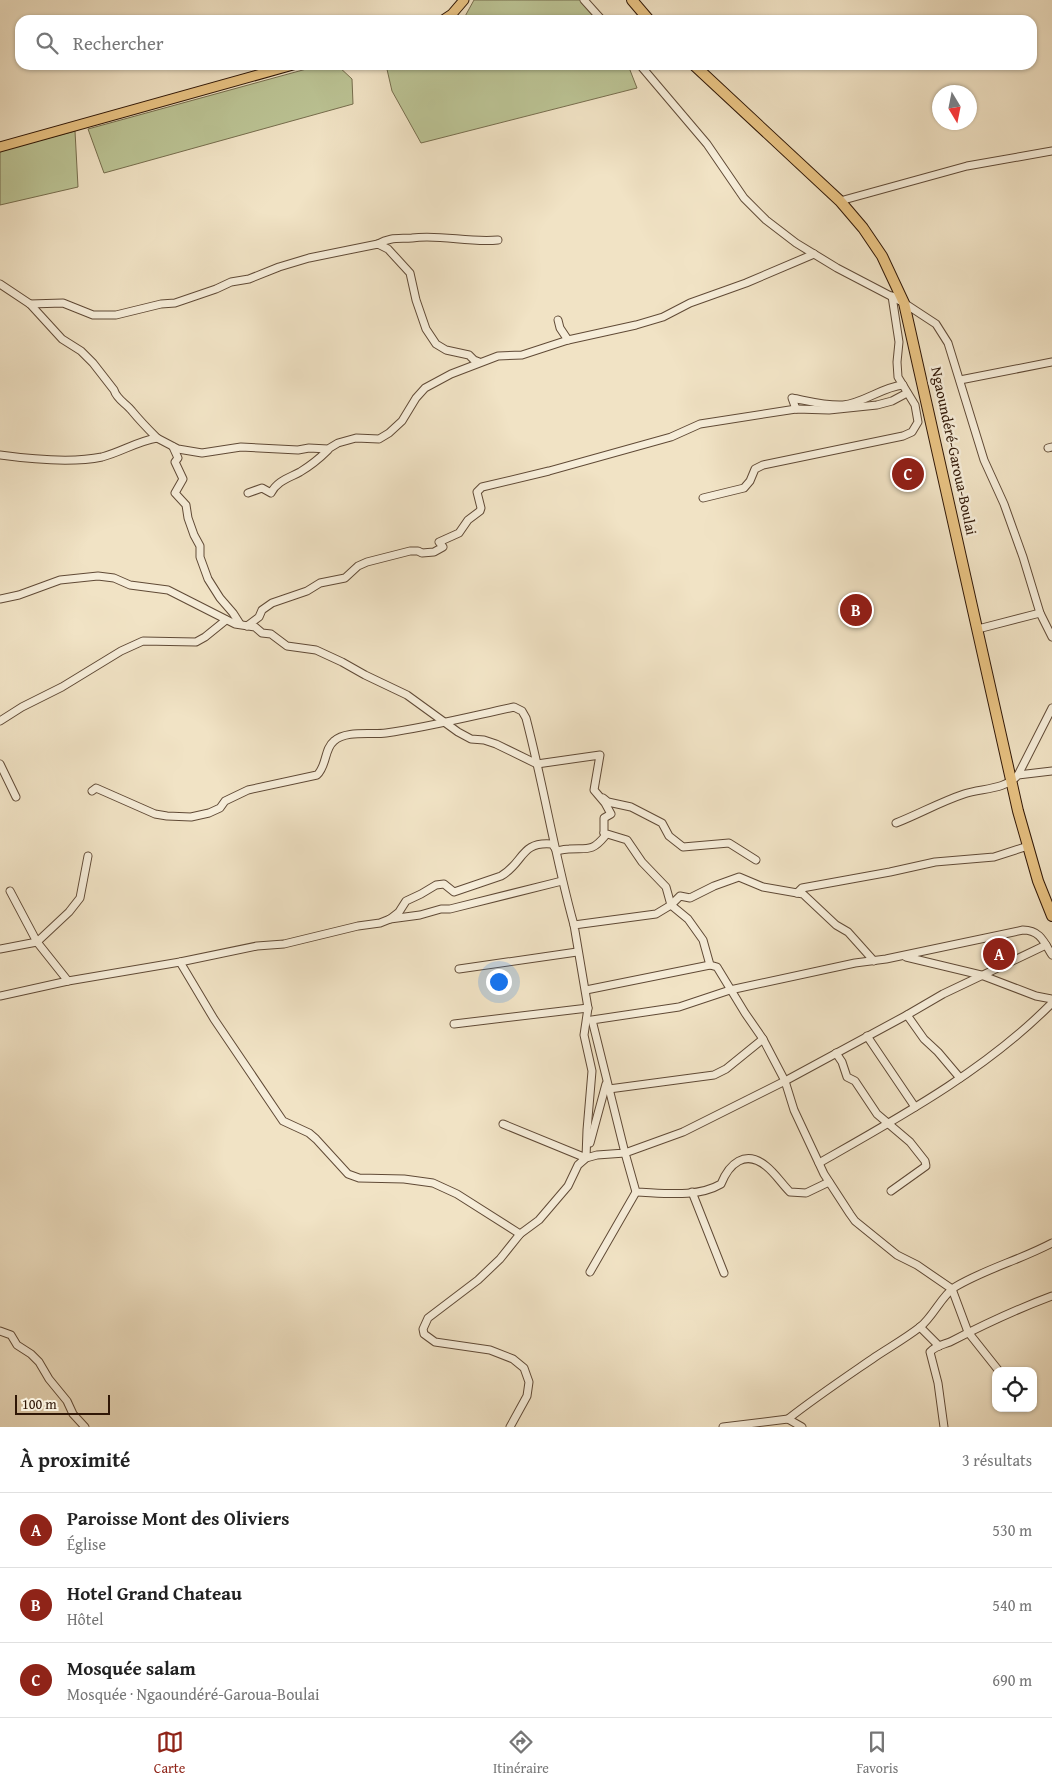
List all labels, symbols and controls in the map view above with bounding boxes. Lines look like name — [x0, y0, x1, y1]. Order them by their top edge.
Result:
search box — [15, 15, 1037, 70]
icon: search — [33, 29, 61, 57]
text: Rechercher — [73, 29, 164, 57]
north arrow — [932, 85, 977, 130]
street label: Ngaoundéré-Garoua-Boulai — [926, 365, 983, 537]
pin: C — [892, 455, 924, 493]
pin: B — [840, 591, 872, 629]
pin: A — [983, 935, 1015, 973]
your location — [486, 969, 512, 995]
map controls — [992, 1367, 1037, 1412]
button: locate — [992, 1367, 1037, 1412]
scale bar — [15, 1392, 110, 1415]
text: 100 m — [22, 1394, 57, 1414]
text: À proximité — [20, 1444, 130, 1475]
text: 3 résultats — [962, 1448, 1032, 1472]
text: Paroisse Mont des Oliviers — [67, 1504, 289, 1532]
text: A — [31, 1518, 41, 1542]
text: 530 m — [992, 1518, 1032, 1542]
text: Église — [67, 1532, 106, 1556]
text: Hotel Grand Chateau — [67, 1579, 242, 1607]
text: B — [31, 1593, 41, 1617]
text: 540 m — [992, 1593, 1032, 1617]
text: Hôtel — [67, 1607, 103, 1631]
text: Mosquée salam — [67, 1654, 196, 1682]
text: C — [31, 1668, 41, 1692]
text: 690 m — [992, 1668, 1032, 1692]
text: Mosquée · Ngaoundéré-Garoua-Boulai — [67, 1682, 320, 1706]
tab: Carte — [154, 1728, 185, 1778]
tab: Itinéraire — [493, 1728, 549, 1778]
tab: Favoris — [856, 1728, 898, 1778]

